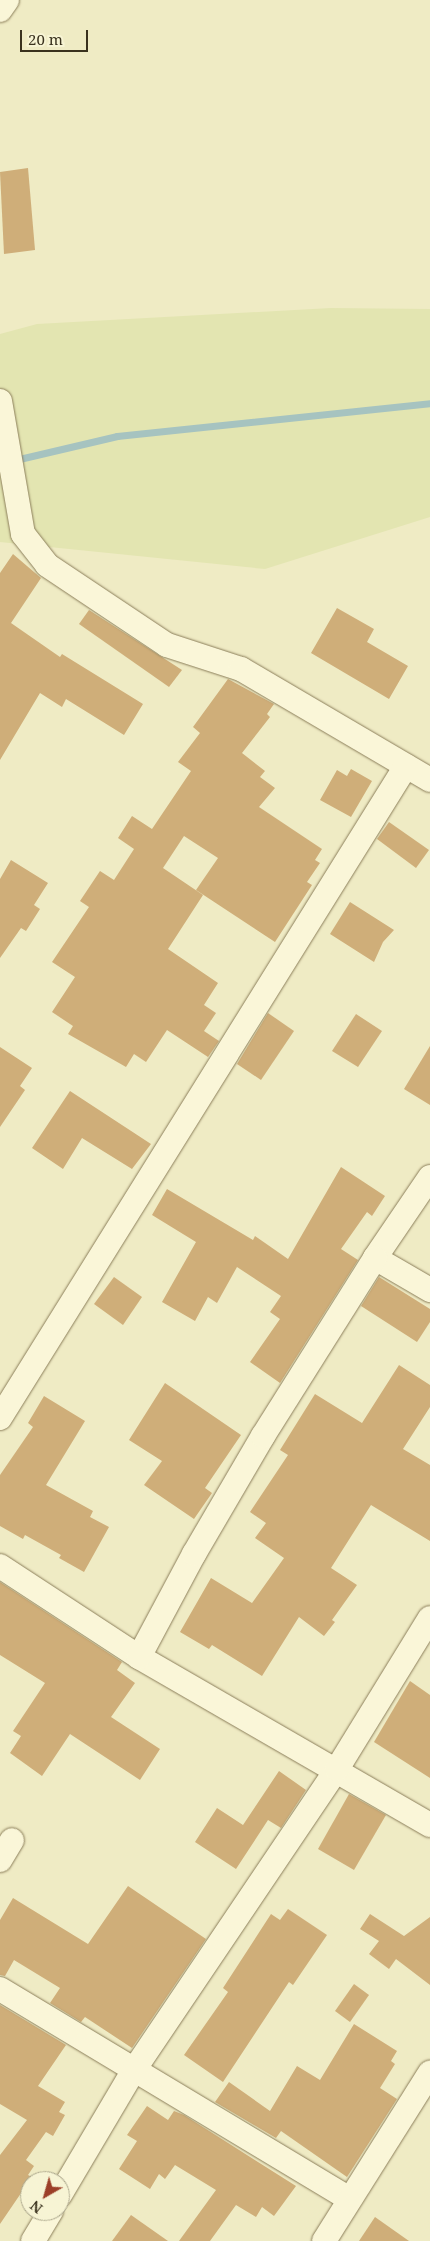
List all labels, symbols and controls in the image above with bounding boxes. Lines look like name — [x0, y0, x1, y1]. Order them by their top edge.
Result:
scale bar — [22, 20, 90, 52]
text: 20 m — [28, 29, 63, 49]
north arrow — [20, 2171, 70, 2221]
text: N — [26, 2197, 46, 2218]

